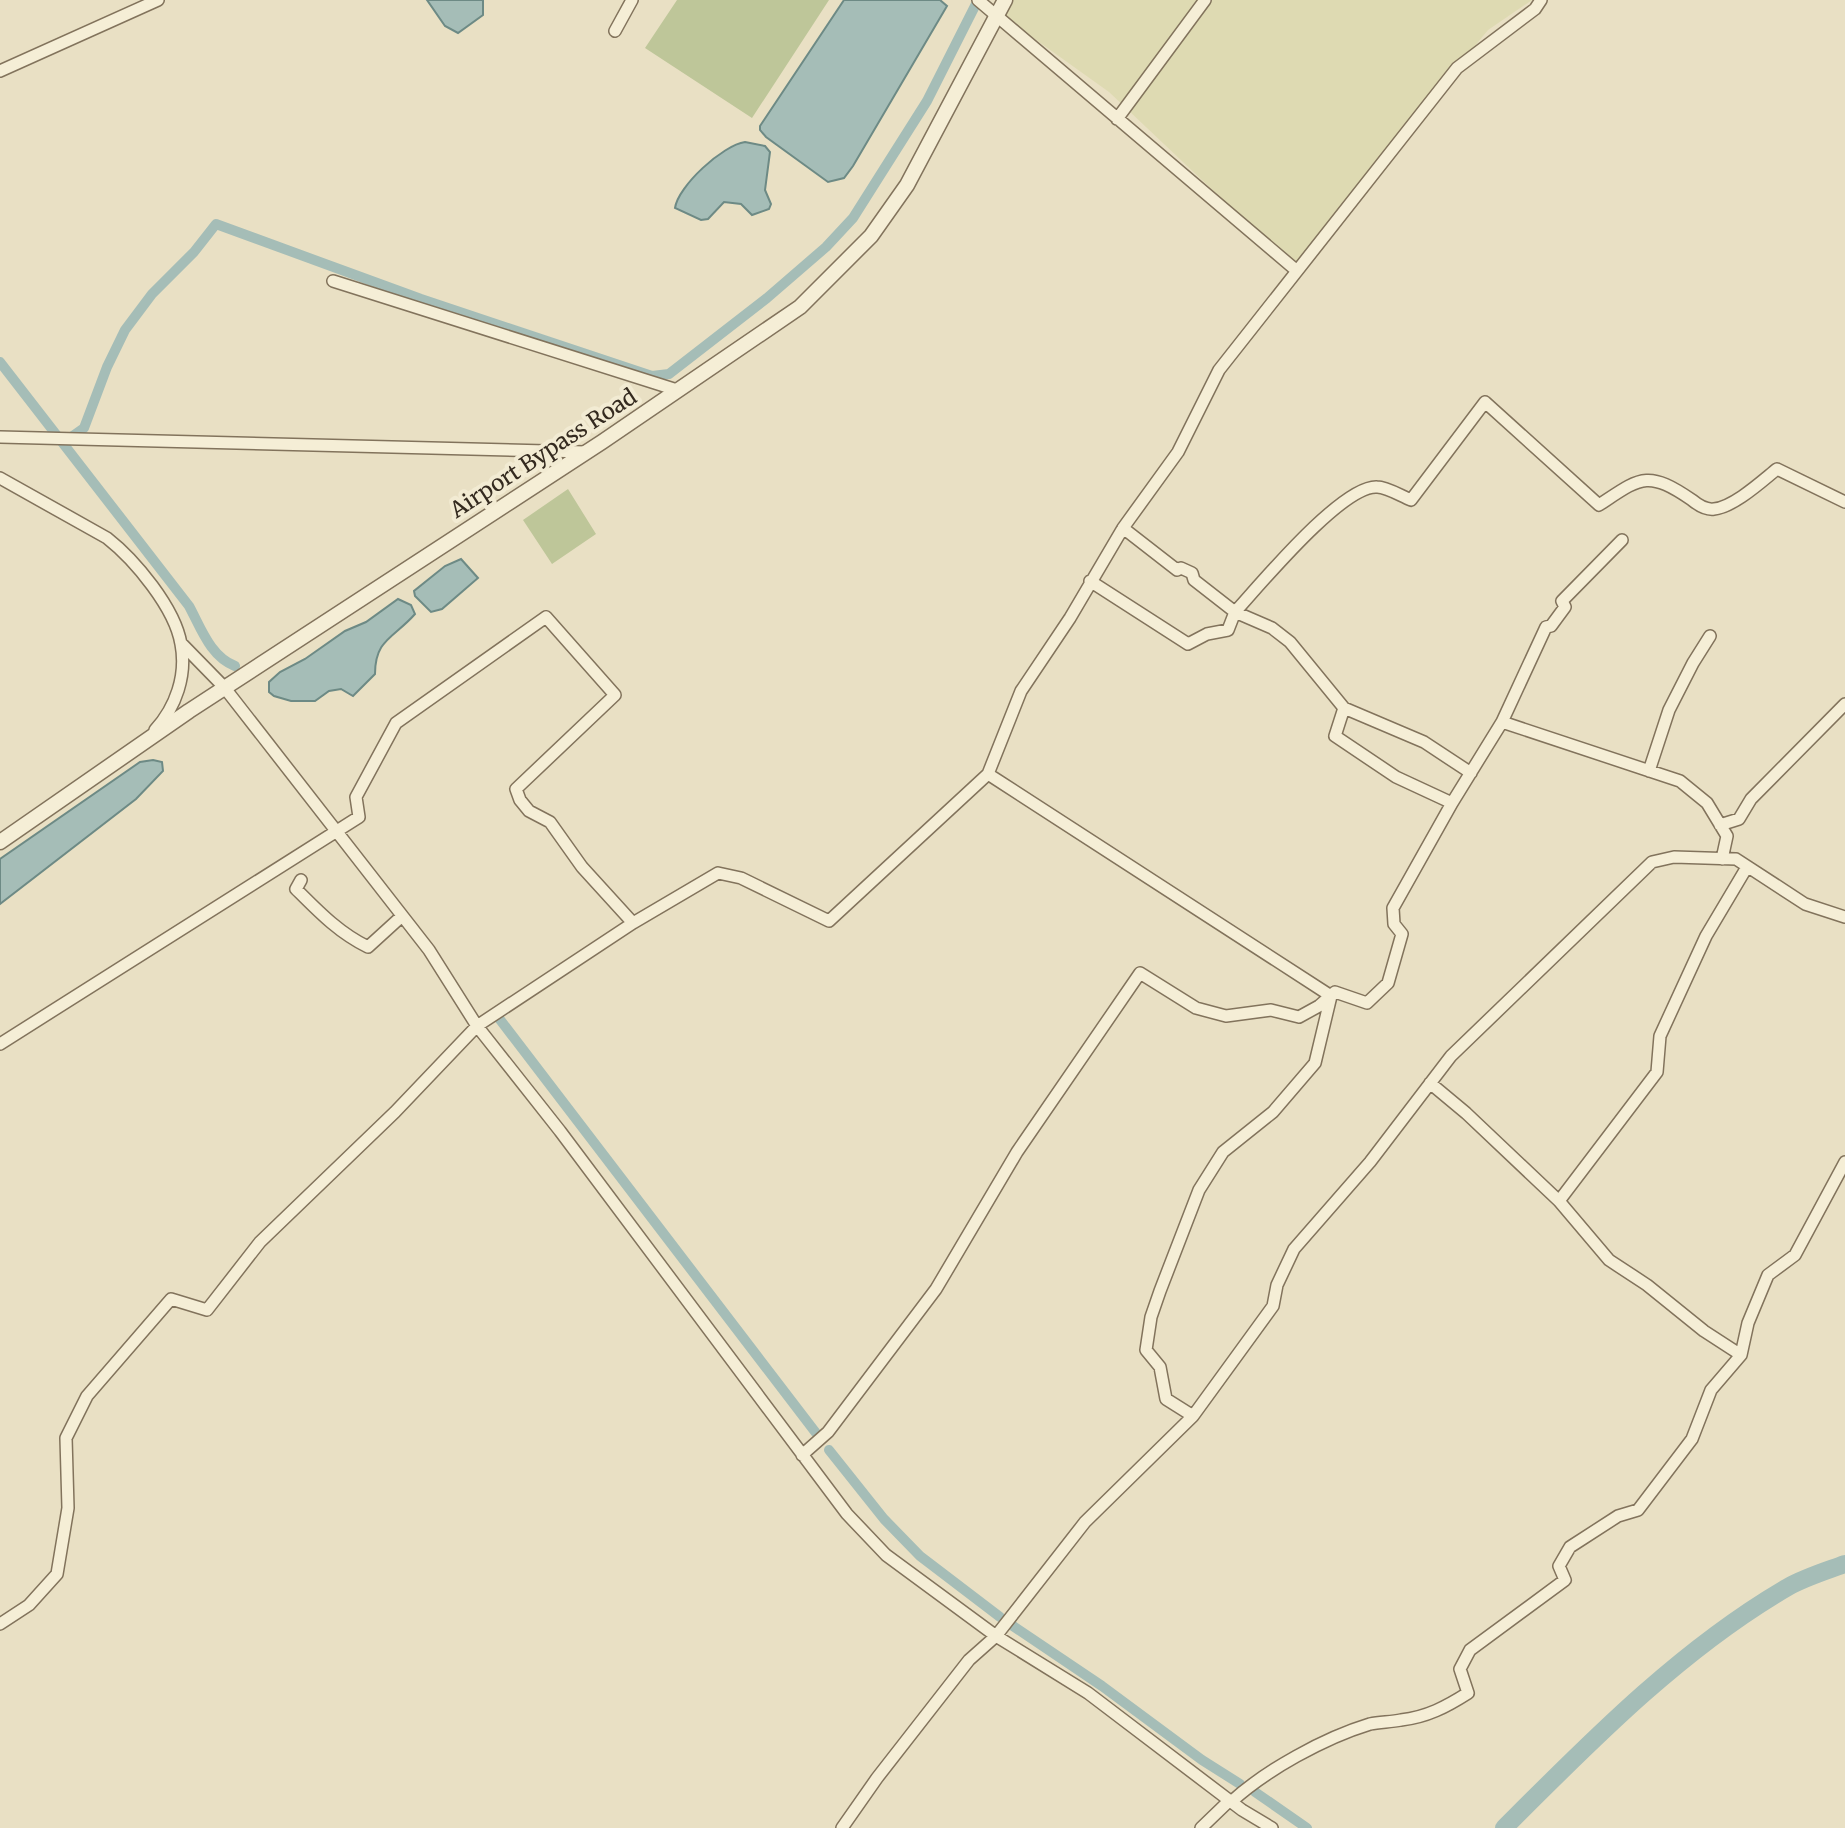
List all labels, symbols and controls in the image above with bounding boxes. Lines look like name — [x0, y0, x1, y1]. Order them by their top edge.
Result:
street label: Airport Bypass Road — [444, 382, 642, 524]

